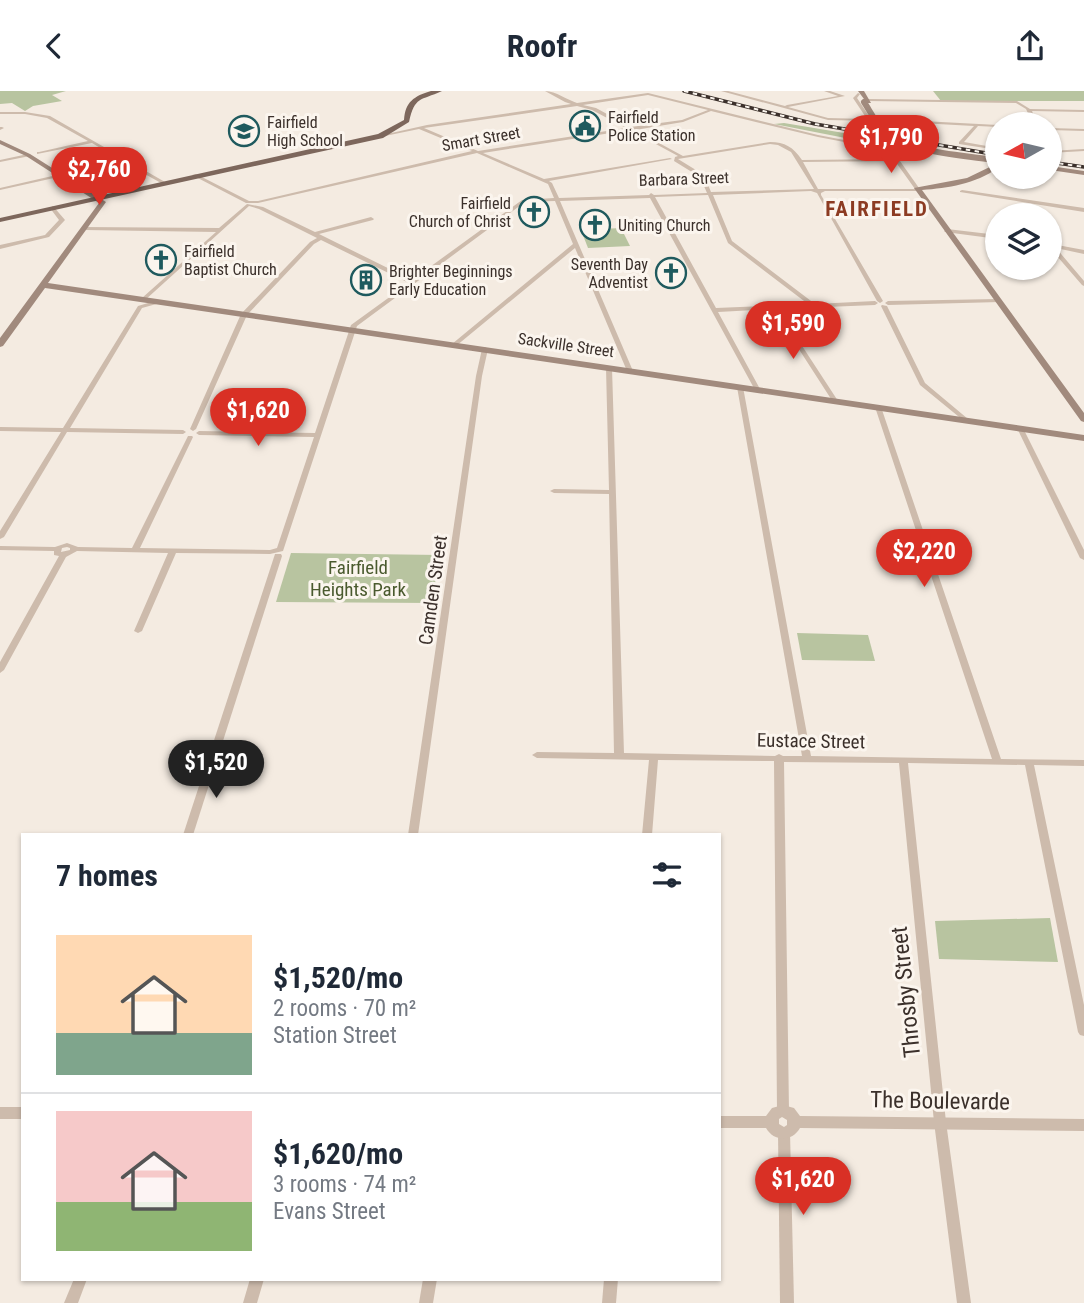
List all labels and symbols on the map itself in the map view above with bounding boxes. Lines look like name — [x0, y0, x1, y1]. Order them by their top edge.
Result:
place label: Fairfield Police Station — [608, 108, 696, 145]
public building icon: Fairfield Police Station — [568, 109, 602, 143]
north arrow — [985, 112, 1062, 189]
place label: Fairfield High School — [267, 113, 343, 150]
school or university icon: Fairfield High School — [227, 114, 261, 148]
pin: $1,790 — [834, 115, 948, 175]
street label: Smart Street — [440, 123, 522, 155]
pin: $2,760 — [42, 148, 156, 207]
street label: Barbara Street — [639, 168, 730, 190]
place label: Fairfield Church of Christ — [409, 194, 511, 231]
church icon: Fairfield Church of Christ — [517, 195, 551, 229]
district label: FAIRFIELD — [825, 197, 929, 221]
church icon: Uniting Church — [578, 208, 612, 242]
place label: Uniting Church — [618, 216, 711, 235]
place label: Fairfield Baptist Church — [184, 242, 277, 279]
church icon: Fairfield Baptist Church — [144, 243, 178, 277]
place label: Seventh Day Adventist — [571, 255, 648, 292]
church icon: Seventh Day Adventist — [654, 256, 688, 290]
place label: Brighter Beginnings Early Education — [389, 262, 513, 299]
building icon: Brighter Beginnings Early Education — [349, 263, 383, 297]
pin: $1,590 — [736, 301, 850, 361]
street label: Sackville Street — [517, 329, 616, 361]
pin: $1,620 — [201, 389, 315, 448]
pin: $2,220 — [867, 529, 981, 589]
street label: Camden Street — [414, 534, 452, 646]
park label: Fairfield Heights Park — [310, 556, 406, 601]
street label: Eustace Street — [757, 729, 865, 753]
pin: $1,520 — [159, 741, 273, 800]
street label: Throsby Street — [886, 925, 926, 1059]
street label: The Boulevarde — [870, 1086, 1010, 1116]
pin: $1,620 — [746, 1157, 860, 1217]

